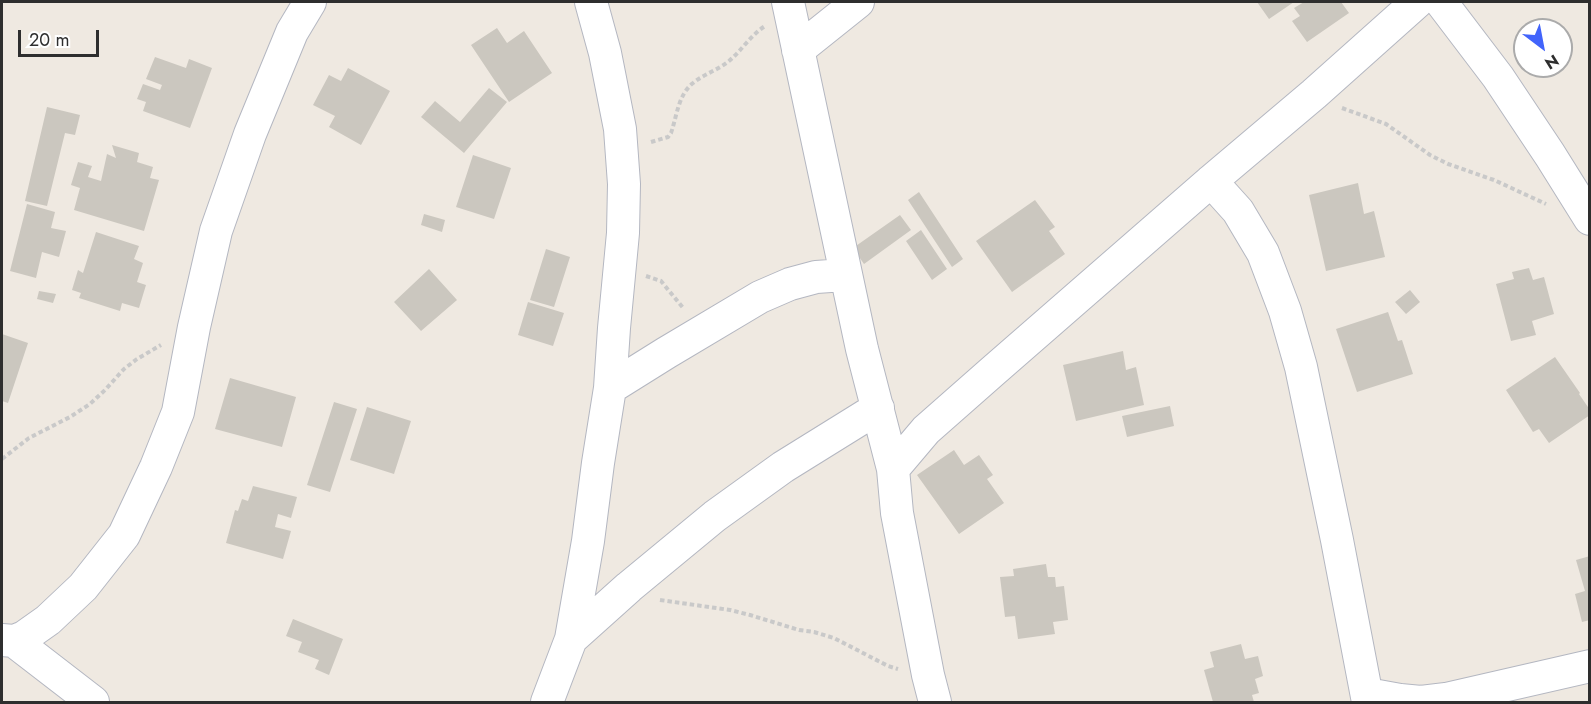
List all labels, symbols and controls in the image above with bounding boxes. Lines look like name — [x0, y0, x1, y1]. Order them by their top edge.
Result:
scale bar — [21, 18, 102, 56]
north arrow — [1513, 18, 1573, 78]
text: 20 m — [29, 27, 69, 53]
text: N — [1540, 49, 1563, 75]

